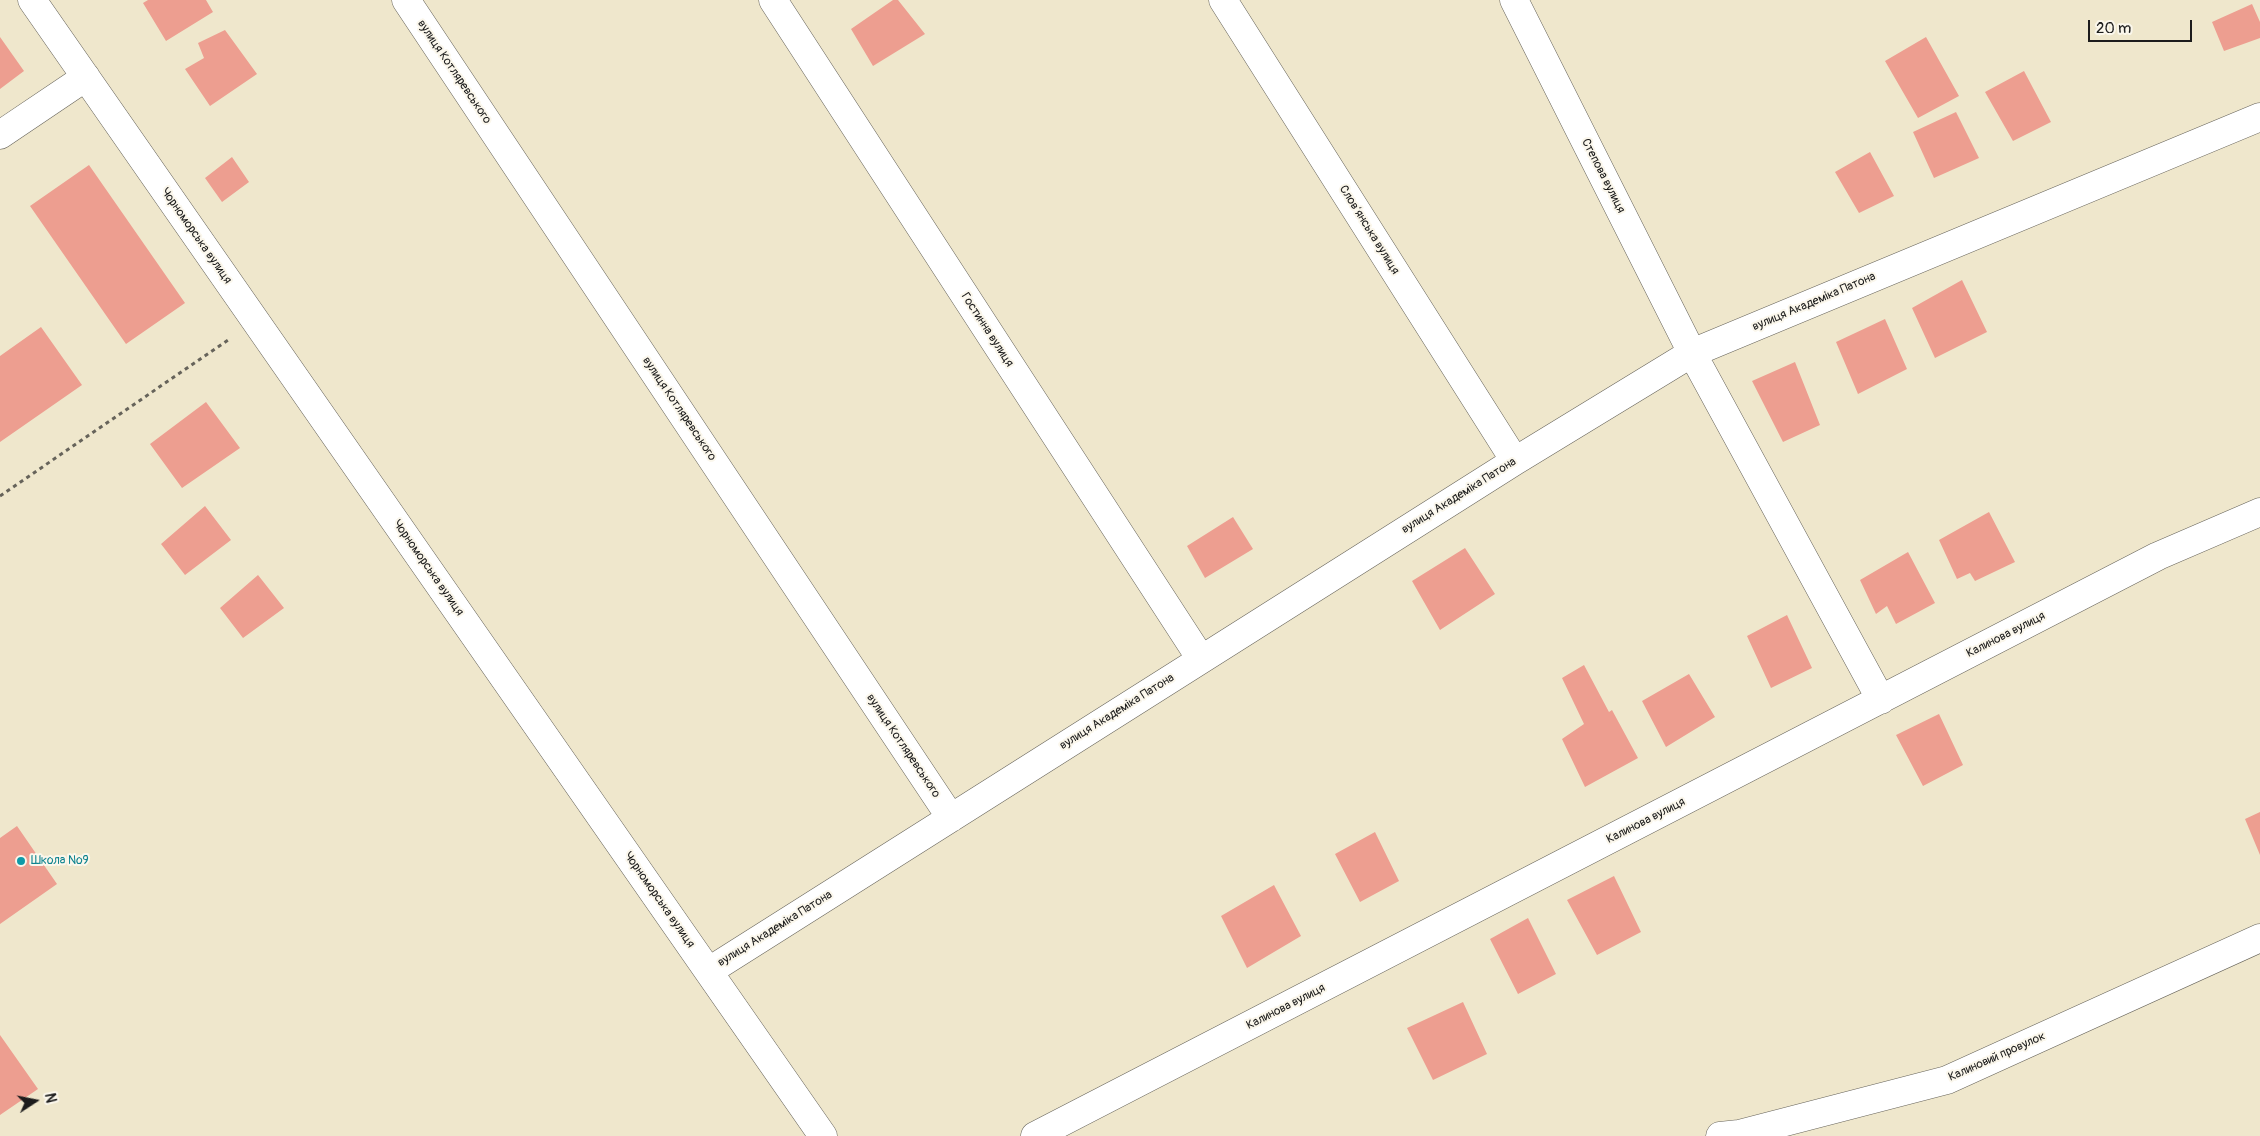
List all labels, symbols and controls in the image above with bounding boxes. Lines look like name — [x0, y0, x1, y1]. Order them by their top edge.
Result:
scale bar — [2090, 10, 2194, 42]
street label: вулиця Котляревського — [414, 17, 494, 127]
text: 20 m — [2096, 19, 2131, 38]
street label: Степова вулиця — [1578, 136, 1628, 216]
street label: Словʼянська вулиця — [1336, 183, 1402, 277]
street label: Чорноморська вулиця — [158, 185, 234, 287]
street label: вулиця Академіка Патона — [1750, 270, 1878, 334]
street label: Гостинна вулиця — [958, 290, 1016, 370]
street label: вулиця Котляревського — [639, 354, 719, 464]
street label: вулиця Академіка Патона — [1399, 455, 1519, 537]
street label: Чорноморська вулиця — [390, 517, 466, 619]
street label: Калинова вулиця — [1964, 609, 2048, 661]
street label: вулиця Академіка Патона — [1057, 671, 1177, 753]
street label: вулиця Котляревського — [863, 691, 943, 801]
street label: Калинова вулиця — [1604, 795, 1688, 847]
street label: Чорноморська вулиця — [621, 849, 697, 951]
place label: Школа №9 — [31, 854, 89, 868]
marker: Школа №9 — [15, 855, 27, 867]
street label: вулиця Академіка Патона — [715, 888, 835, 970]
street label: Калинова вулиця — [1244, 981, 1328, 1033]
street label: Калиновий провулок — [1946, 1029, 2048, 1085]
north arrow — [10, 1076, 60, 1126]
text: N — [41, 1092, 59, 1104]

